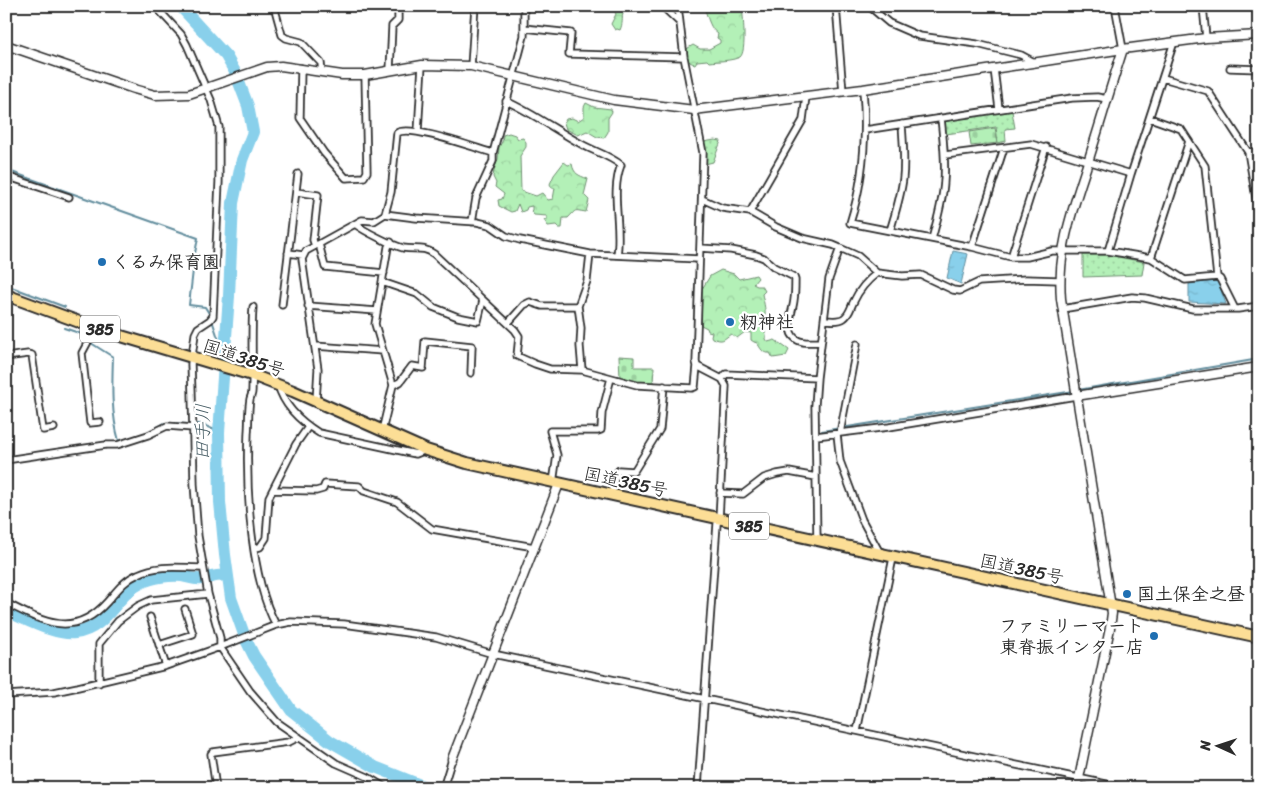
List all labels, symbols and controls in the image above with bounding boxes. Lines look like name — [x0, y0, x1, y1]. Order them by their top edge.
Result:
place label: くるみ保育園 — [112, 246, 220, 278]
marker: くるみ保育園 — [96, 256, 108, 268]
place label: 籾神社 — [740, 306, 794, 338]
road number: 385 — [80, 316, 120, 342]
marker: 籾神社 — [724, 316, 736, 328]
street label: 国道385号 — [198, 330, 290, 386]
water label: 田手川 — [186, 403, 219, 461]
street label: 国道385号 — [581, 457, 671, 507]
road number: 385 — [729, 512, 769, 540]
street label: 国道385号 — [977, 544, 1067, 594]
place label: 国土保全之昼 — [1137, 578, 1245, 610]
marker: 国土保全之昼 — [1121, 588, 1133, 600]
place label: ファミリーマート 東脊振インター店 — [999, 610, 1144, 663]
marker: ファミリーマート 東脊振インター店 — [1148, 630, 1160, 642]
north arrow — [1192, 722, 1242, 772]
text: N — [1193, 740, 1218, 752]

